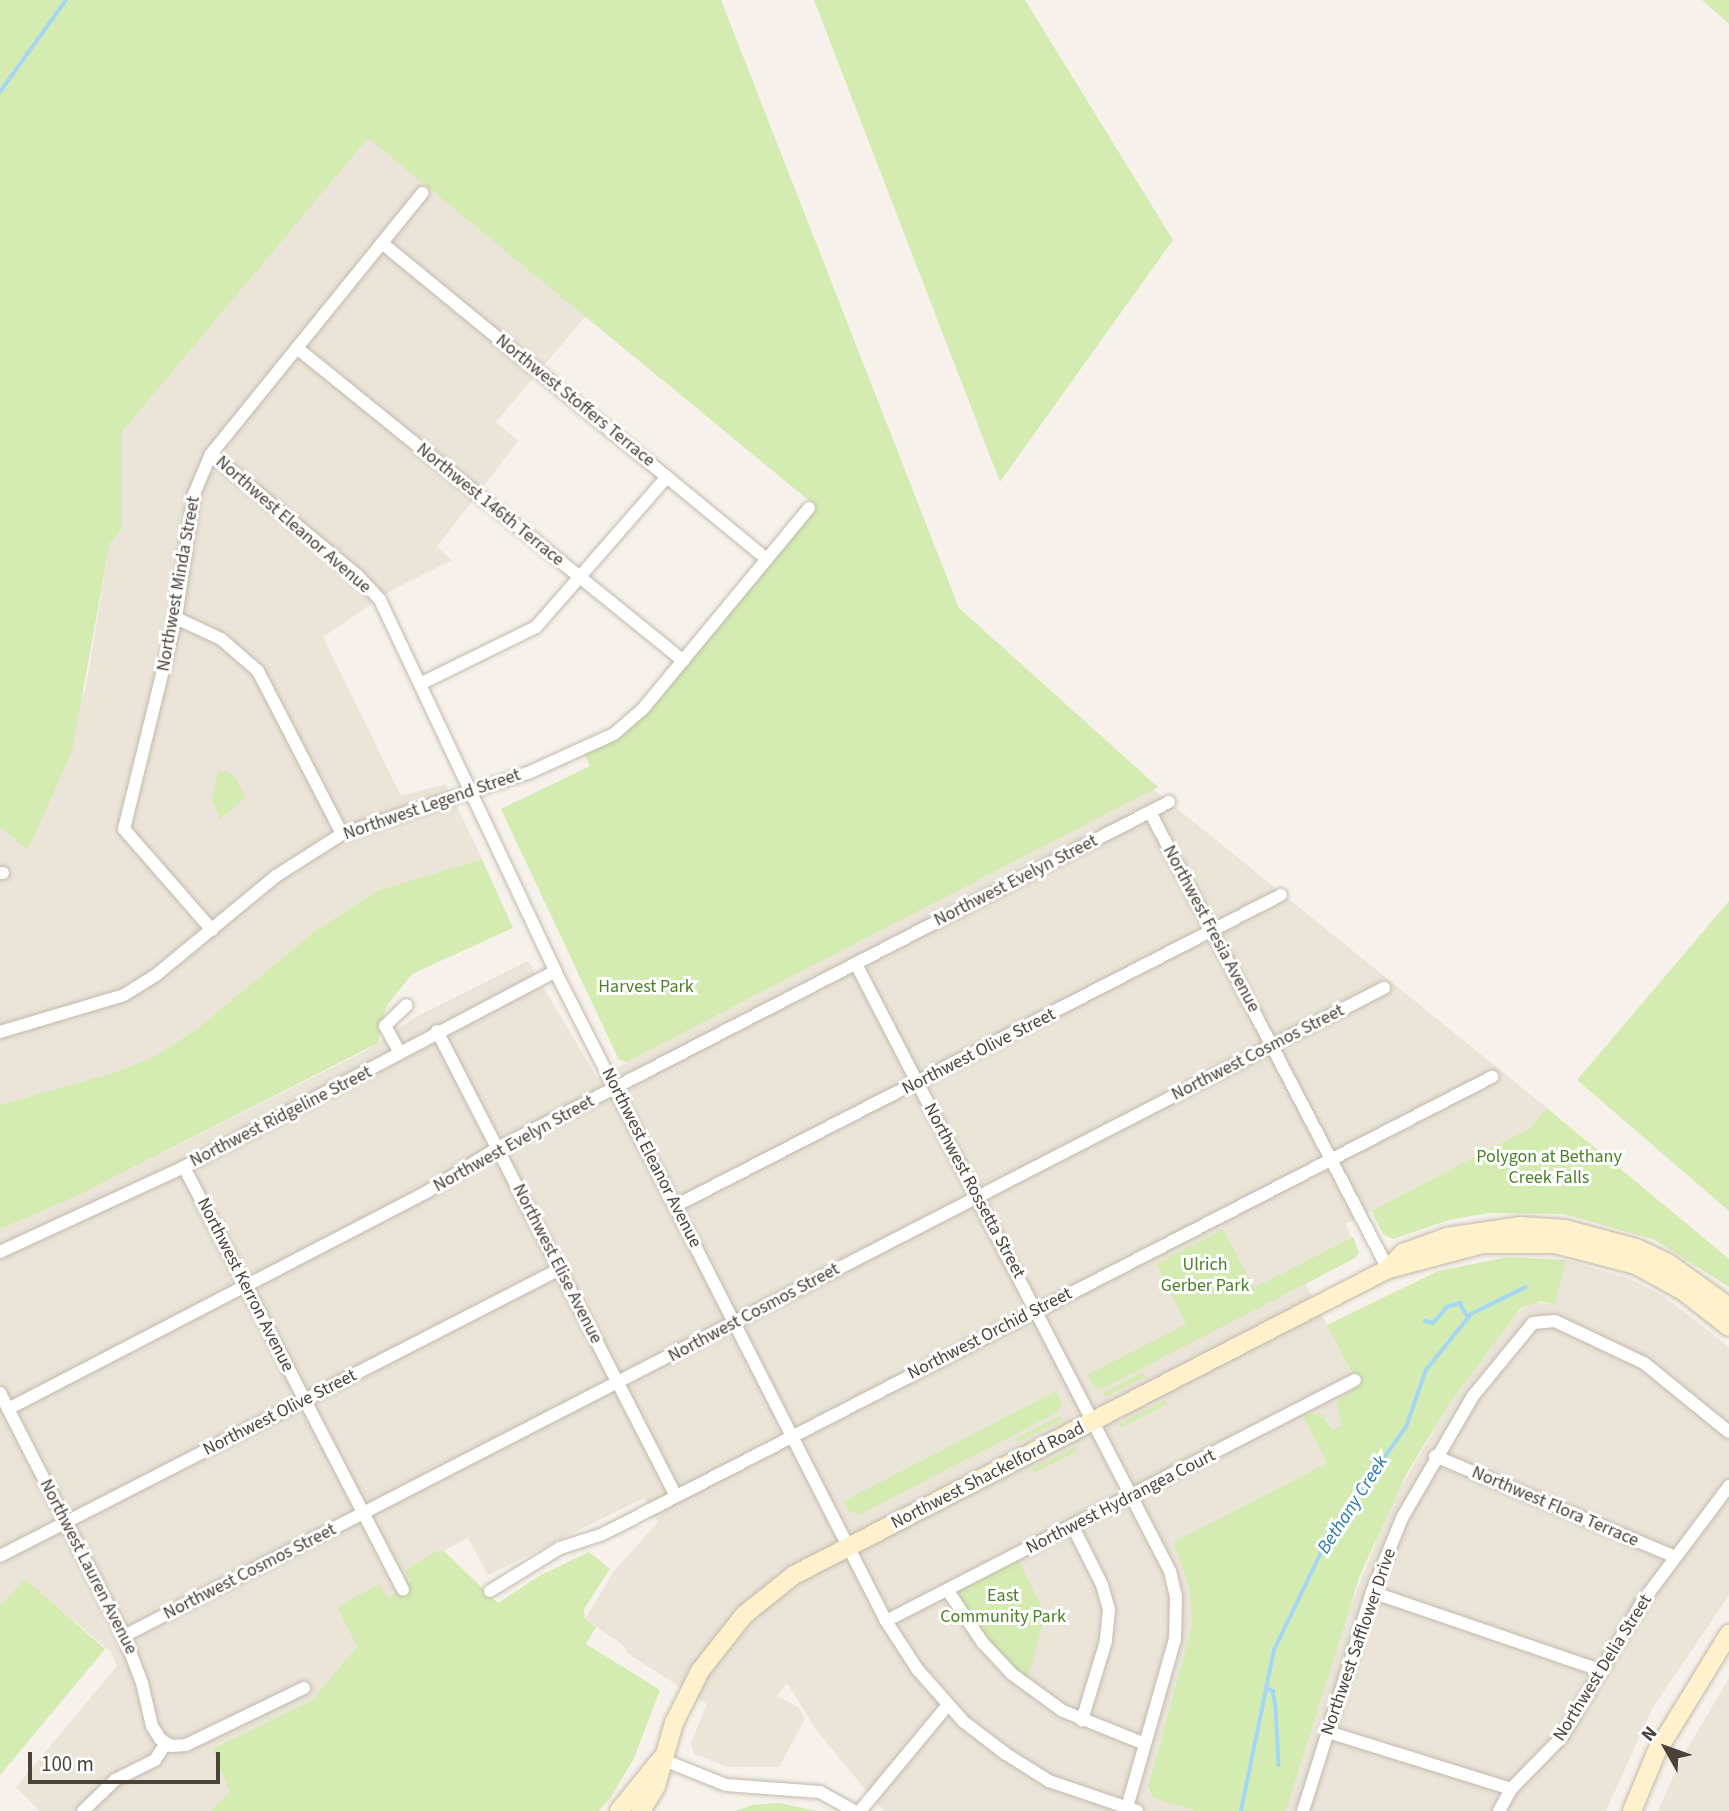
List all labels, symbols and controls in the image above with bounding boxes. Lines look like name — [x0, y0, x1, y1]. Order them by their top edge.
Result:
street label: Northwest Stoffers Terrace — [491, 330, 659, 472]
street label: Northwest 146th Terrace — [412, 439, 568, 571]
street label: Northwest Eleanor Avenue — [211, 452, 375, 598]
street label: Northwest Minda Street — [153, 495, 205, 673]
street label: Northwest Legend Street — [341, 765, 523, 845]
street label: Northwest Evelyn Street — [931, 830, 1101, 932]
street label: Northwest Fresia Avenue — [1158, 842, 1264, 1016]
park label: Harvest Park — [598, 976, 694, 998]
street label: Northwest Cosmos Street — [1168, 1000, 1348, 1106]
street label: Northwest Olive Street — [899, 1004, 1059, 1100]
street label: Northwest Ridgeline Street — [187, 1062, 375, 1172]
street label: Northwest Eleanor Avenue — [596, 1064, 706, 1252]
street label: Northwest Evelyn Street — [430, 1091, 598, 1197]
street label: Northwest Rossetta Street — [919, 1100, 1029, 1282]
park label: Polygon at Bethany Creek Falls — [1476, 1147, 1622, 1190]
street label: Northwest Elise Avenue — [507, 1181, 607, 1347]
street label: Northwest Kerron Avenue — [192, 1194, 298, 1376]
park label: Ulrich Gerber Park — [1161, 1255, 1249, 1298]
street label: Northwest Cosmos Street — [665, 1259, 843, 1367]
street label: Northwest Orchid Street — [904, 1283, 1076, 1385]
street label: Northwest Olive Street — [200, 1365, 360, 1461]
street label: Northwest Shackelford Road — [888, 1418, 1088, 1534]
street label: Northwest Hydrangea Court — [1023, 1445, 1219, 1559]
water label: Bethany Creek — [1313, 1452, 1393, 1558]
street label: Northwest Flora Terrace — [1468, 1462, 1642, 1552]
street label: Northwest Lauren Avenue — [34, 1476, 142, 1658]
street label: Northwest Cosmos Street — [160, 1519, 340, 1625]
street label: Northwest Safflower Drive — [1317, 1546, 1401, 1738]
park label: East Community Park — [940, 1586, 1066, 1628]
street label: Northwest Delia Street — [1549, 1591, 1657, 1745]
north arrow — [1631, 1713, 1701, 1783]
scale bar — [32, 1738, 224, 1782]
text: 100 m — [41, 1749, 94, 1779]

